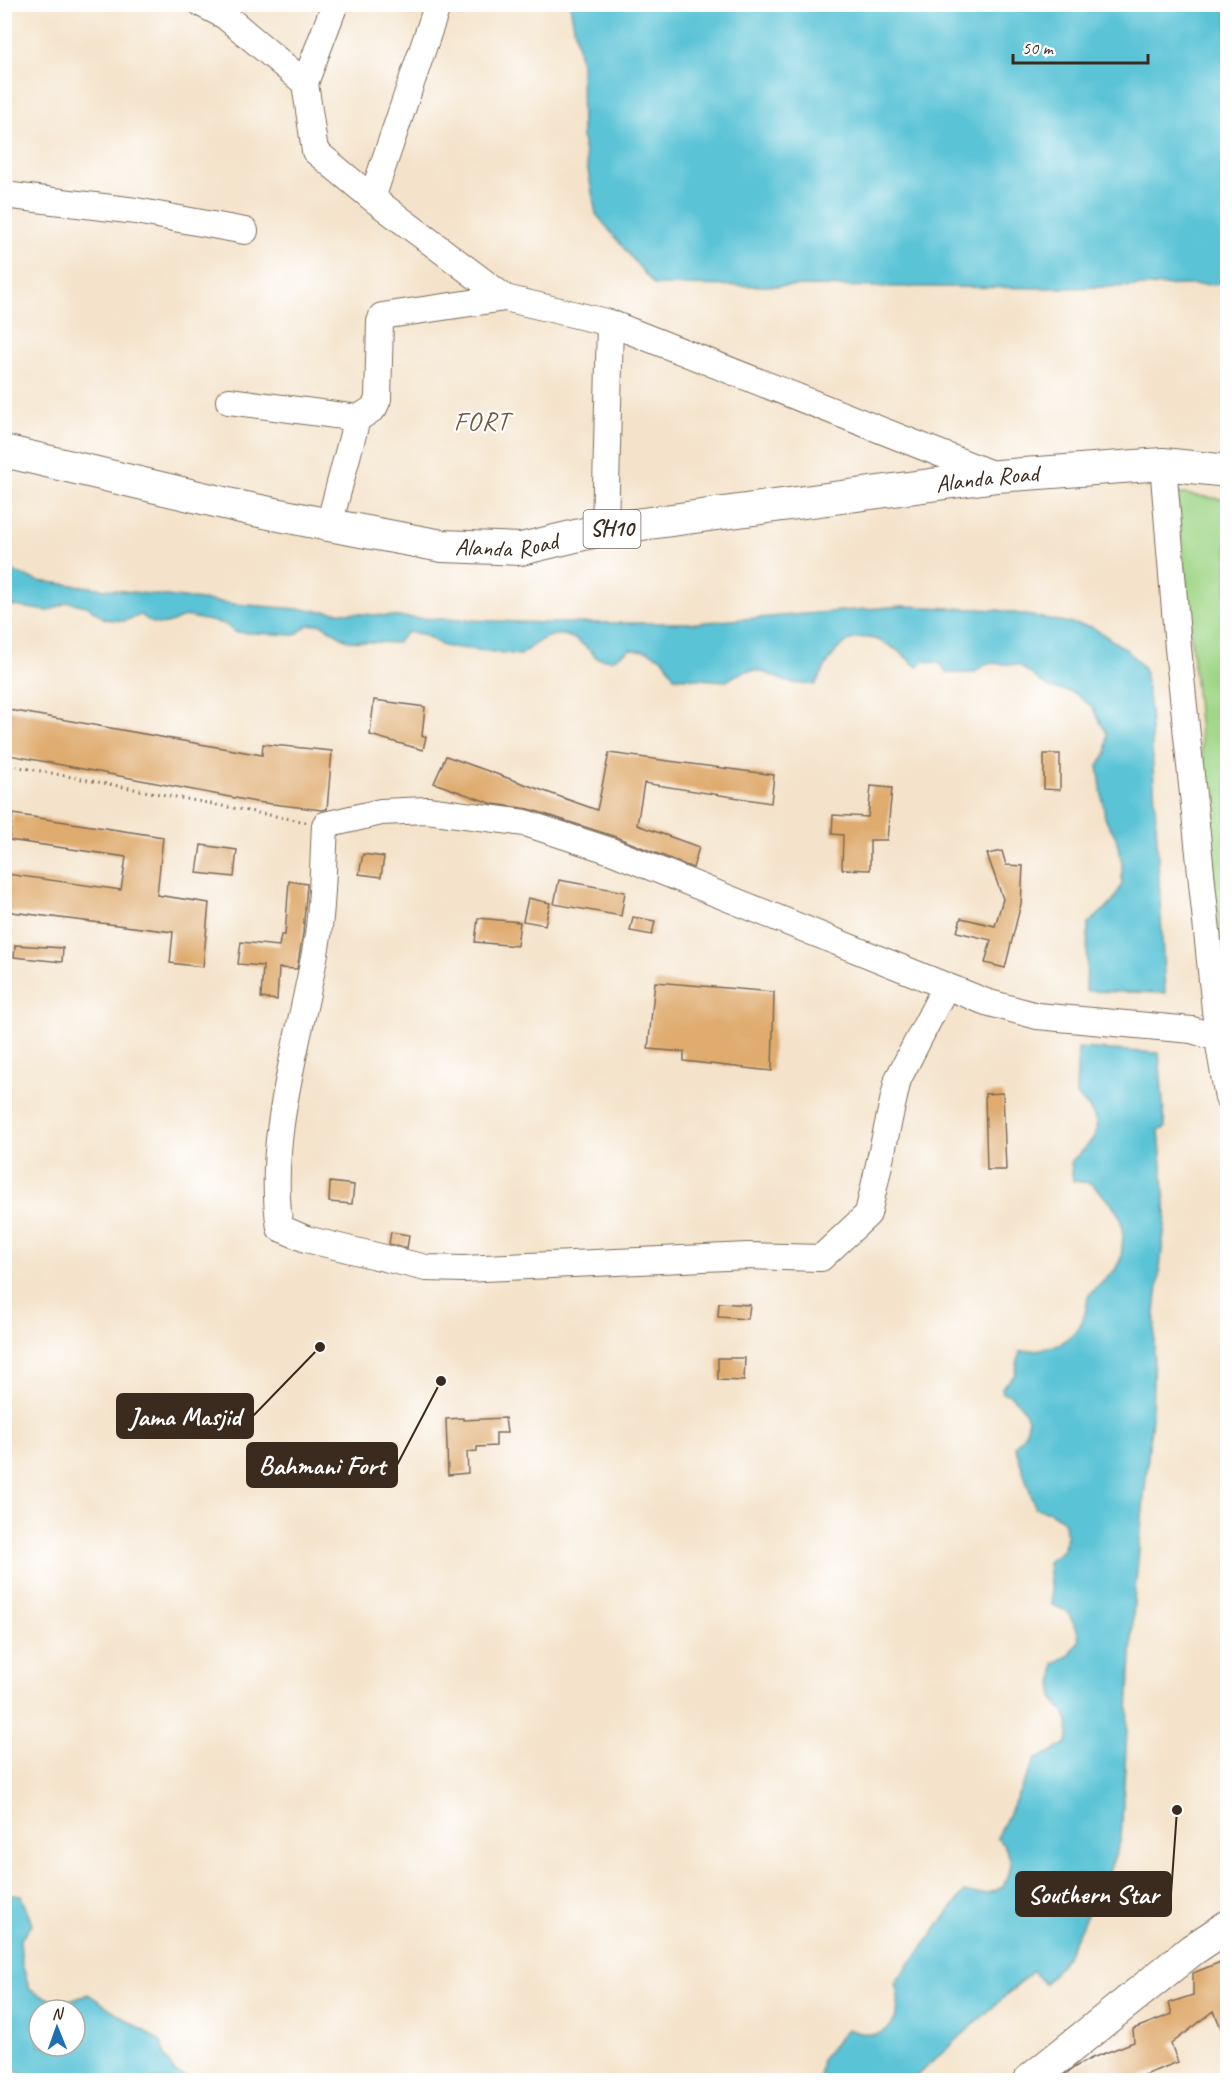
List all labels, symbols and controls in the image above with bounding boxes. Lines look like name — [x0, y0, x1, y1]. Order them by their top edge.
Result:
scale bar — [1013, 27, 1148, 65]
text: 50 m — [1022, 37, 1055, 59]
district label: FORT — [454, 405, 514, 438]
street label: Alanda Road — [934, 458, 1043, 499]
road number: SH10 — [584, 510, 640, 548]
street label: Alanda Road — [454, 525, 564, 564]
callout: Jama Masjid — [117, 1394, 253, 1438]
text: Jama Masjid — [127, 1400, 245, 1433]
callout: Bahmani Fort — [247, 1443, 397, 1487]
text: Bahmani Fort — [259, 1449, 389, 1482]
callout: Southern Star — [1016, 1872, 1171, 1916]
text: Southern Star — [1028, 1878, 1161, 1911]
north arrow — [27, 1998, 87, 2058]
text: N — [52, 2004, 65, 2024]

